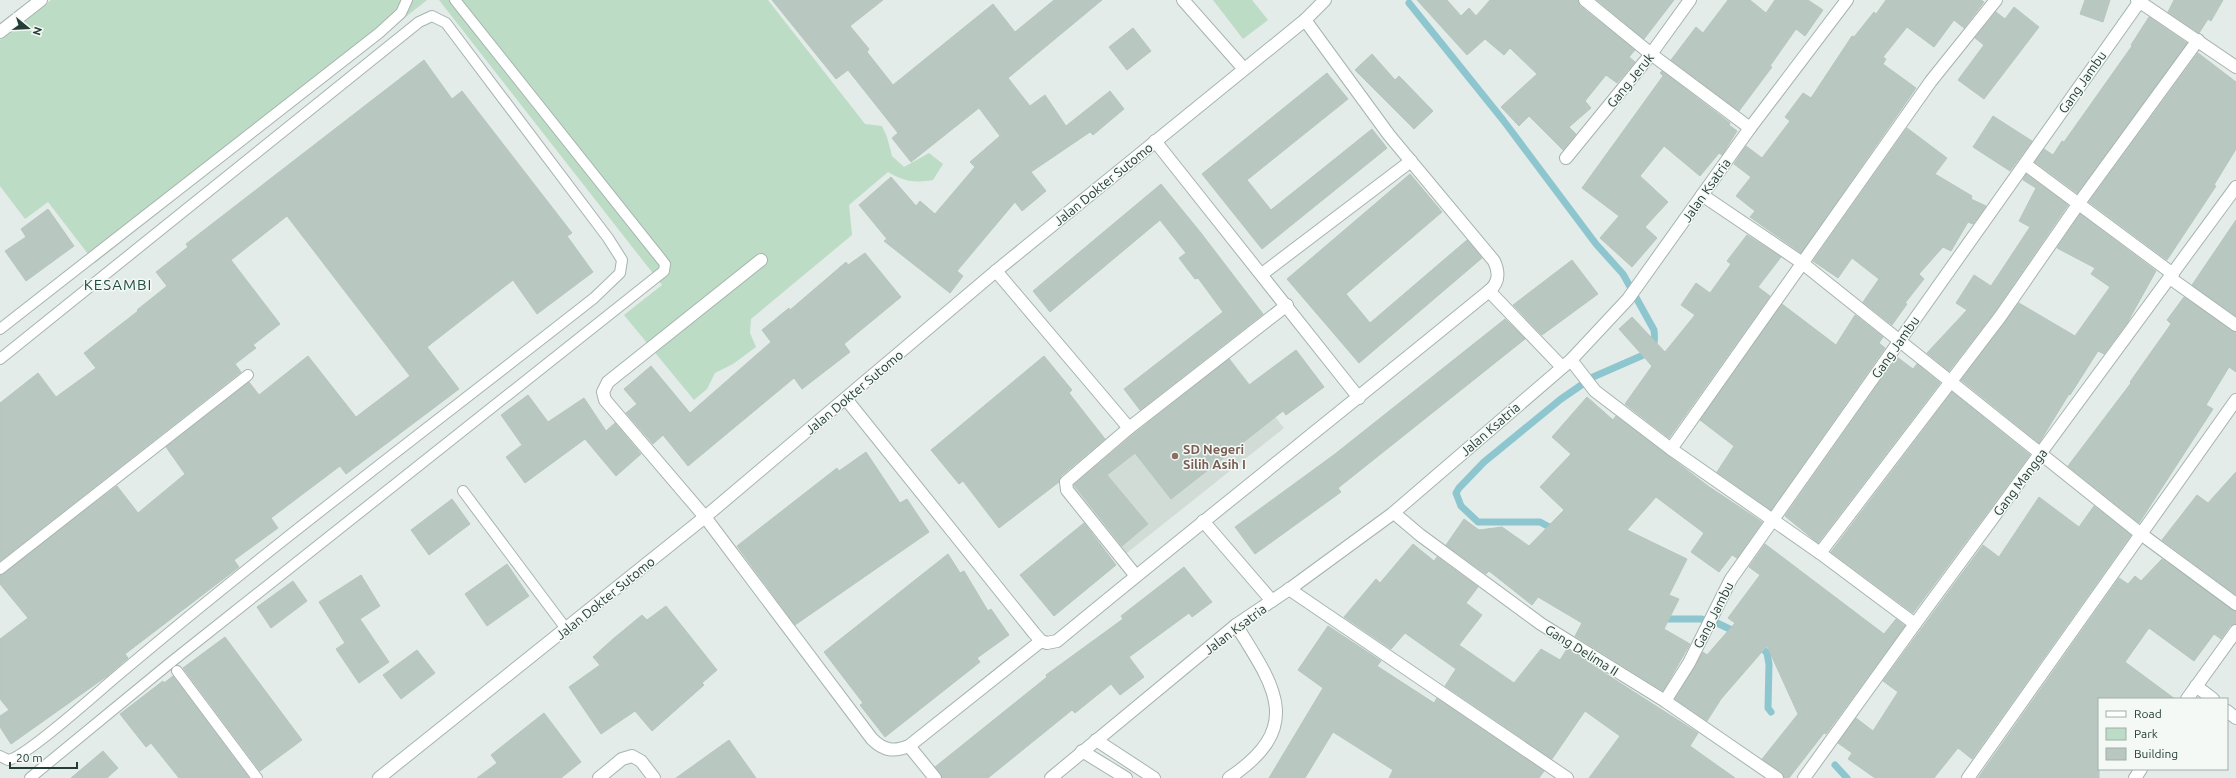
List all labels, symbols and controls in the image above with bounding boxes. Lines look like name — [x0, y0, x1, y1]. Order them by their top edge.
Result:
north arrow — [8, 8, 48, 48]
text: N — [31, 25, 44, 37]
street label: Gang Jambu — [2055, 48, 2109, 116]
street label: Gang Jeruk — [1604, 50, 1656, 110]
street label: Jalan Dokter Sutomo — [1051, 140, 1155, 228]
street label: Jalan Ksatria — [1679, 156, 1733, 224]
district label: KESAMBI — [84, 276, 152, 293]
street label: Gang Jambu — [1868, 313, 1922, 381]
street label: Jalan Dokter Sutomo — [802, 347, 906, 437]
street label: Jalan Ksatria — [1458, 399, 1522, 459]
place label: SD Negeri Silih Asih I — [1183, 442, 1246, 471]
street label: Gang Mangga — [1990, 446, 2050, 518]
marker: SD Negeri Silih Asih I — [1170, 451, 1180, 461]
street label: Jalan Dokter Sutomo — [553, 554, 657, 642]
street label: Gang Jambu — [1690, 580, 1736, 650]
street label: Jalan Ksatria — [1201, 601, 1269, 657]
street label: Gang Delima II — [1543, 622, 1621, 678]
legend — [2098, 698, 2228, 770]
text: Road — [2134, 707, 2162, 720]
text: Park — [2134, 727, 2158, 740]
scale bar — [10, 744, 77, 770]
text: Building — [2134, 747, 2178, 760]
text: 20 m — [16, 751, 43, 764]

